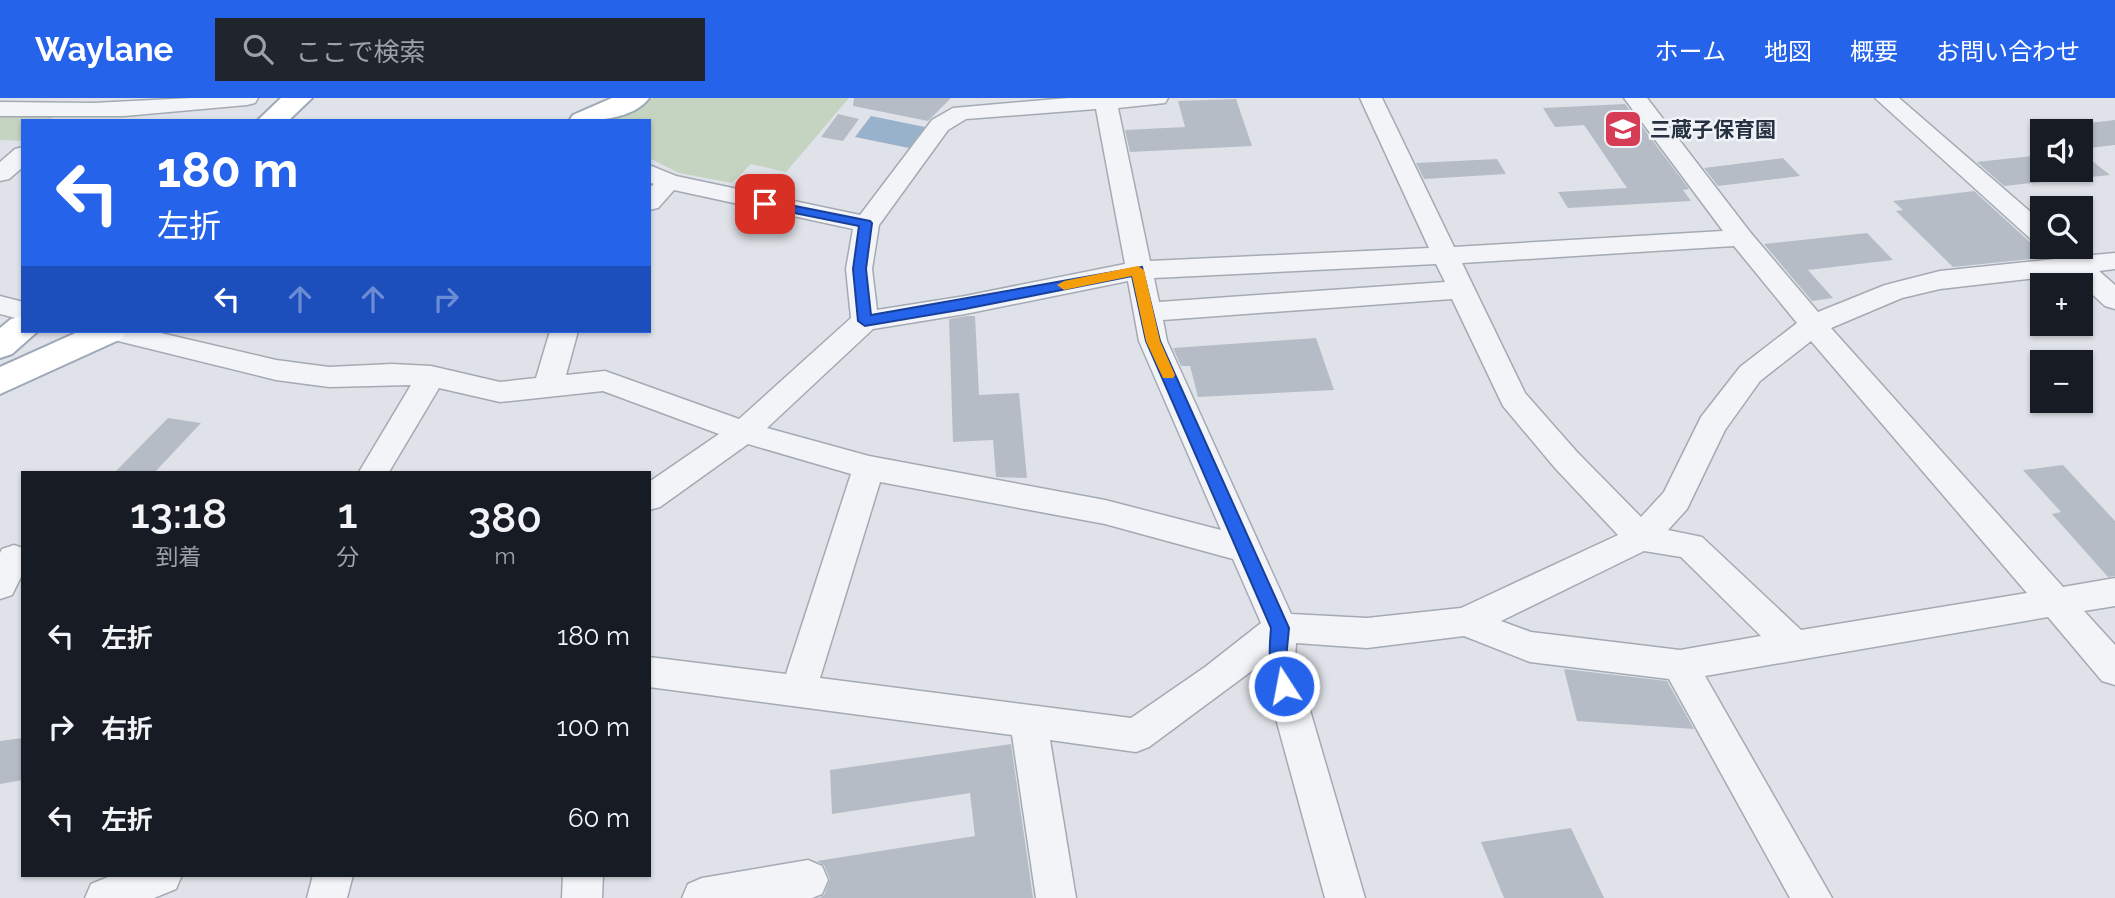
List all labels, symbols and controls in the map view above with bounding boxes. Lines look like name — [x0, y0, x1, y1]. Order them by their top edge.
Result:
search box — [215, 18, 705, 81]
text: Waylane — [35, 30, 173, 69]
icon: search — [239, 30, 277, 68]
text: ここで検索 — [295, 37, 425, 67]
text: ホーム — [1655, 37, 1726, 66]
text: 地図 — [1764, 37, 1812, 66]
text: 概要 — [1850, 37, 1898, 66]
text: お問い合わせ — [1936, 37, 2080, 66]
school or university icon: 三蔵子保育園 — [1602, 108, 1644, 150]
place label: 三蔵子保育園 — [1650, 117, 1776, 142]
map controls — [2030, 119, 2093, 413]
button: sound — [2030, 119, 2093, 182]
text: 180 m — [157, 141, 298, 198]
icon: left — [42, 147, 133, 238]
pin — [735, 174, 795, 234]
icon: arrive — [746, 185, 784, 223]
button: search — [2030, 196, 2093, 259]
text: 左折 — [157, 207, 221, 244]
button: + — [2030, 273, 2093, 336]
icon: left — [208, 280, 246, 318]
icon: ahead — [281, 280, 319, 318]
icon: ahead — [354, 280, 392, 318]
icon: right — [427, 280, 465, 318]
button: − — [2030, 350, 2093, 413]
text: 13:18 — [130, 489, 227, 538]
text: 1 — [338, 489, 357, 538]
text: 380 — [468, 493, 542, 542]
text: m — [494, 542, 516, 569]
text: 到着 — [156, 543, 202, 570]
text: 分 — [336, 543, 359, 570]
icon: left — [42, 617, 80, 655]
text: 180 m — [557, 621, 630, 651]
text: 左折 — [101, 623, 153, 653]
position arrow — [1247, 649, 1321, 723]
icon: right — [42, 708, 80, 746]
text: 100 m — [557, 712, 630, 742]
text: 右折 — [101, 714, 153, 744]
icon: left — [42, 799, 80, 837]
text: 60 m — [568, 803, 630, 833]
text: 左折 — [101, 805, 153, 835]

